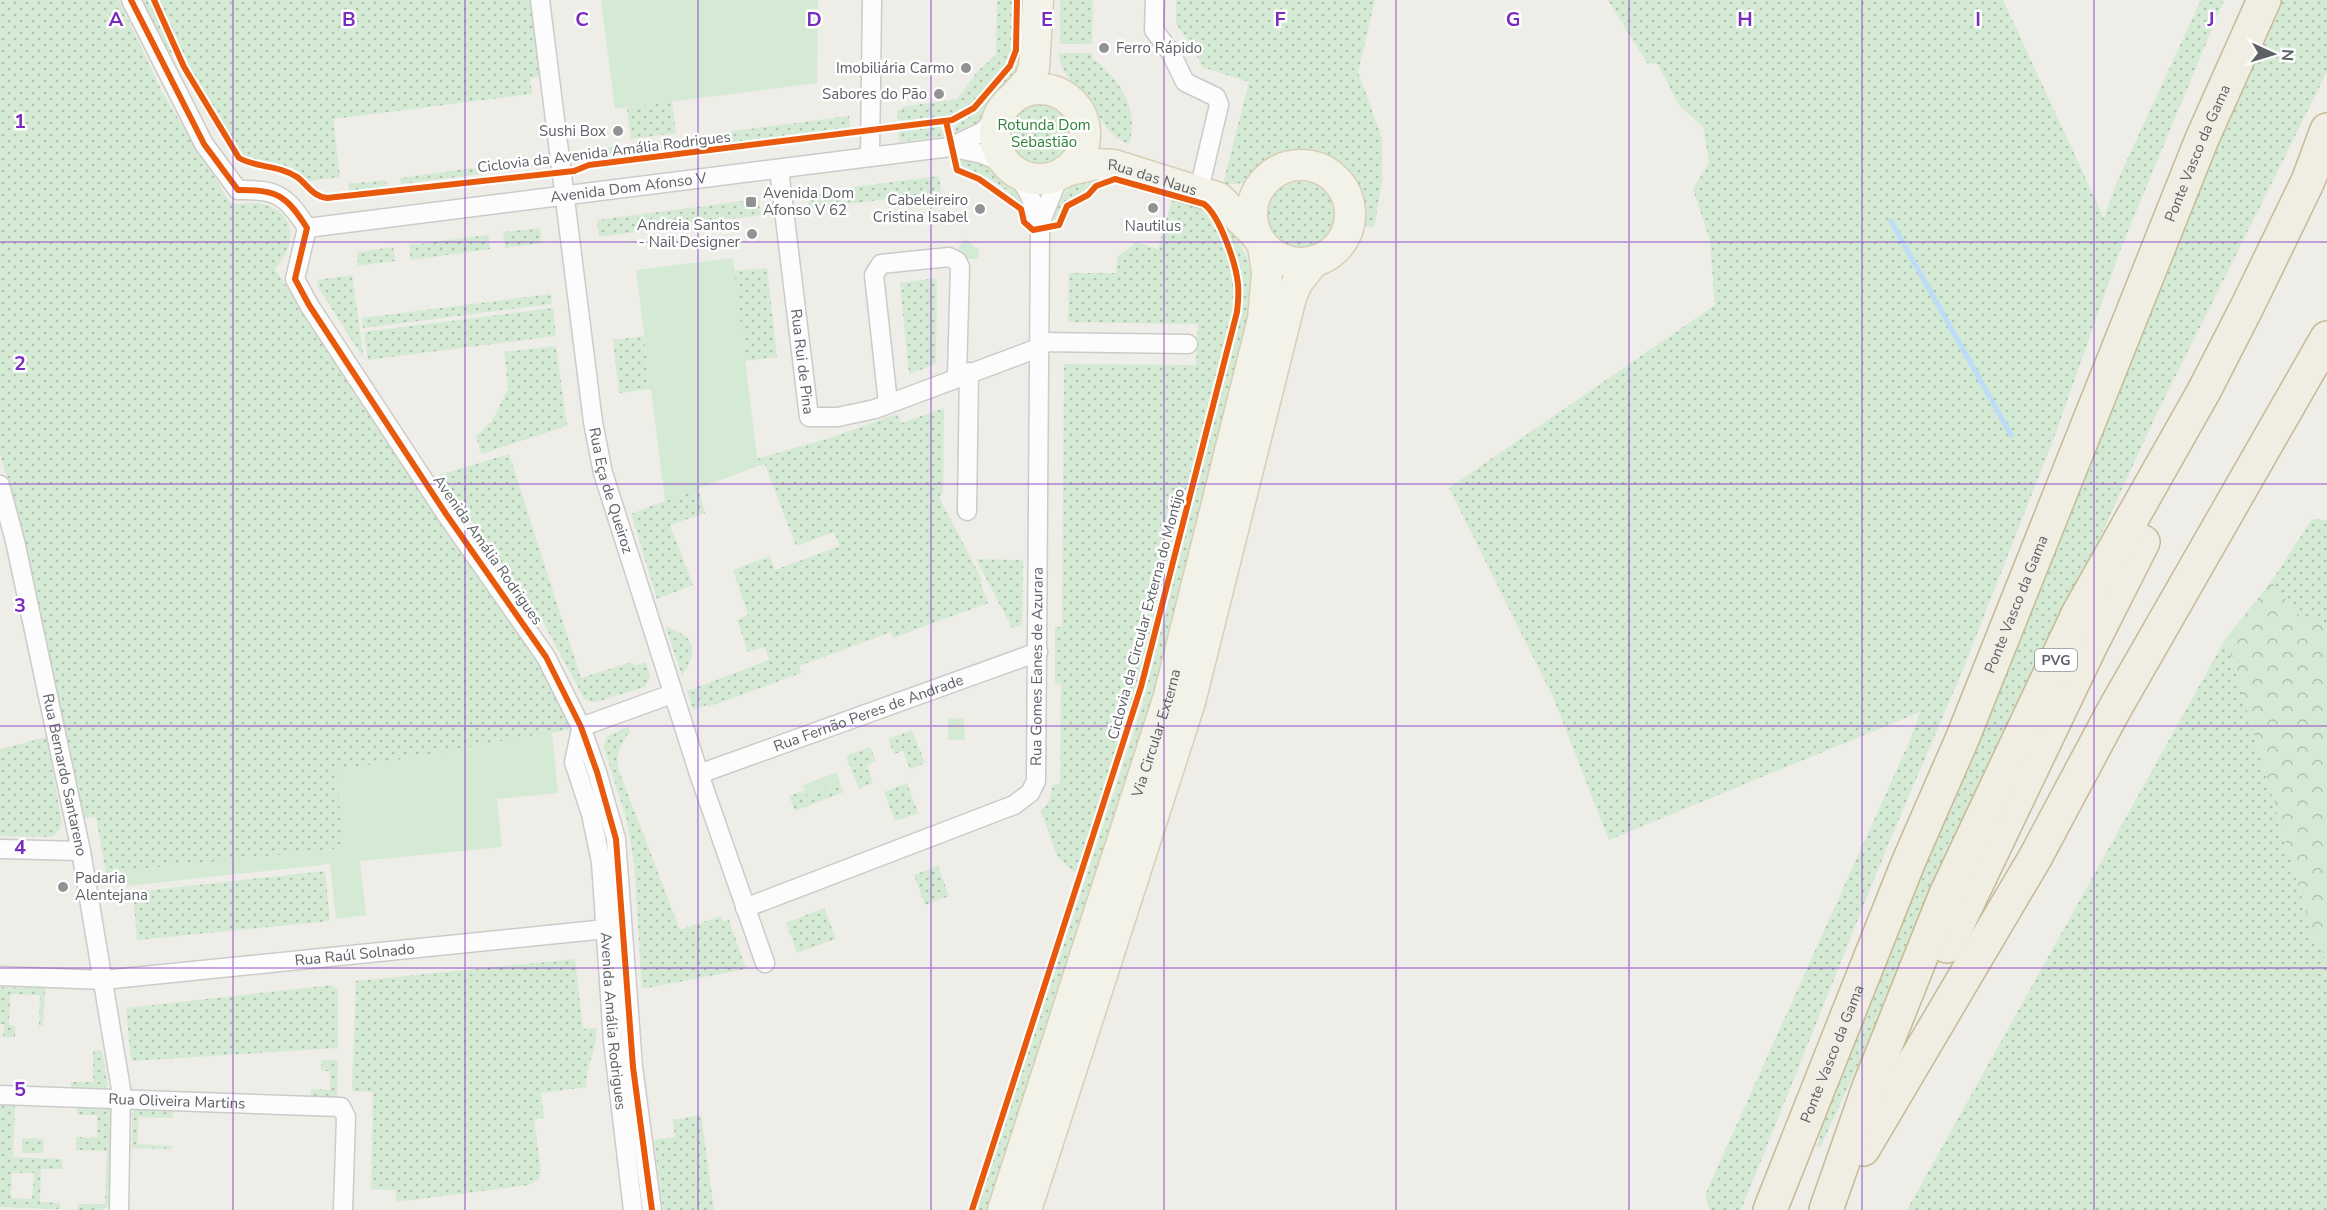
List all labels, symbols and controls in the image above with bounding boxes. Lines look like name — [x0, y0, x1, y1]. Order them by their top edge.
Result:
text: A — [109, 6, 124, 33]
text: B — [342, 6, 356, 33]
text: C — [575, 6, 589, 33]
text: D — [806, 6, 822, 33]
text: E — [1041, 6, 1053, 33]
text: F — [1274, 6, 1286, 33]
text: G — [1506, 6, 1520, 33]
text: H — [1737, 6, 1753, 33]
text: I — [1975, 6, 1981, 33]
text: J — [2206, 6, 2215, 33]
north arrow — [2243, 24, 2303, 84]
place label: Ferro Rápido — [1116, 38, 1202, 58]
marker: Ferro Rápido — [1097, 41, 1111, 55]
text: N — [2276, 48, 2298, 62]
place label: Imobiliária Carmo — [836, 58, 954, 78]
marker: Imobiliária Carmo — [959, 61, 973, 75]
street label: Ponte Vasco da Gama — [2160, 81, 2235, 225]
place label: Sabores do Pão — [822, 84, 927, 104]
marker: Sabores do Pão — [932, 87, 946, 101]
text: 1 — [14, 108, 26, 135]
park label: Rotunda Dom Sebastião — [997, 115, 1091, 152]
place label: Sushi Box — [539, 121, 606, 141]
marker: Sushi Box — [611, 124, 625, 138]
street label: Ciclovia da Avenida Amália Rodrigues — [476, 127, 732, 177]
street label: Rua das Naus — [1107, 155, 1200, 200]
street label: Avenida Dom Afonso V — [549, 168, 708, 207]
place label: Avenida Dom Afonso V 62 — [763, 183, 854, 220]
place label: Cabeleireiro Cristina Isabel — [873, 190, 969, 227]
marker: Avenida Dom Afonso V 62 — [744, 195, 758, 209]
marker: Nautilus — [1146, 201, 1160, 215]
marker: Cabeleireiro Cristina Isabel — [973, 202, 987, 216]
place label: Andreia Santos - Nail Designer — [637, 215, 741, 252]
place label: Nautilus — [1125, 216, 1181, 236]
marker: Andreia Santos - Nail Designer — [745, 227, 759, 241]
street label: Rua Rui de Pina — [786, 308, 819, 415]
text: 2 — [14, 350, 26, 377]
street label: Rua Eça de Queiroz — [584, 426, 638, 556]
street label: Avenida Amália Rodrigues — [429, 471, 547, 629]
street label: Ciclovia da Circular Externa do Montijo — [1103, 486, 1189, 742]
street label: Ponte Vasco da Gama — [1980, 532, 2053, 676]
street label: Rua Gomes Eanes de Azurara — [1026, 567, 1048, 766]
text: 3 — [14, 592, 26, 619]
road number: PVG — [2035, 649, 2077, 671]
street label: Via Circular Externa — [1127, 667, 1185, 801]
street label: Rua Fernão Peres de Andrade — [771, 670, 966, 756]
street label: Rua Bernardo Santareno — [38, 692, 92, 857]
text: 4 — [14, 834, 26, 861]
place label: Padaria Alentejana — [75, 868, 148, 905]
marker: Padaria Alentejana — [56, 880, 70, 894]
street label: Avenida Amália Rodrigues — [596, 931, 631, 1111]
street label: Rua Raúl Solnado — [294, 938, 416, 971]
street label: Ponte Vasco da Gama — [1796, 982, 1869, 1126]
text: 5 — [14, 1076, 26, 1103]
street label: Rua Oliveira Martins — [108, 1089, 246, 1114]

